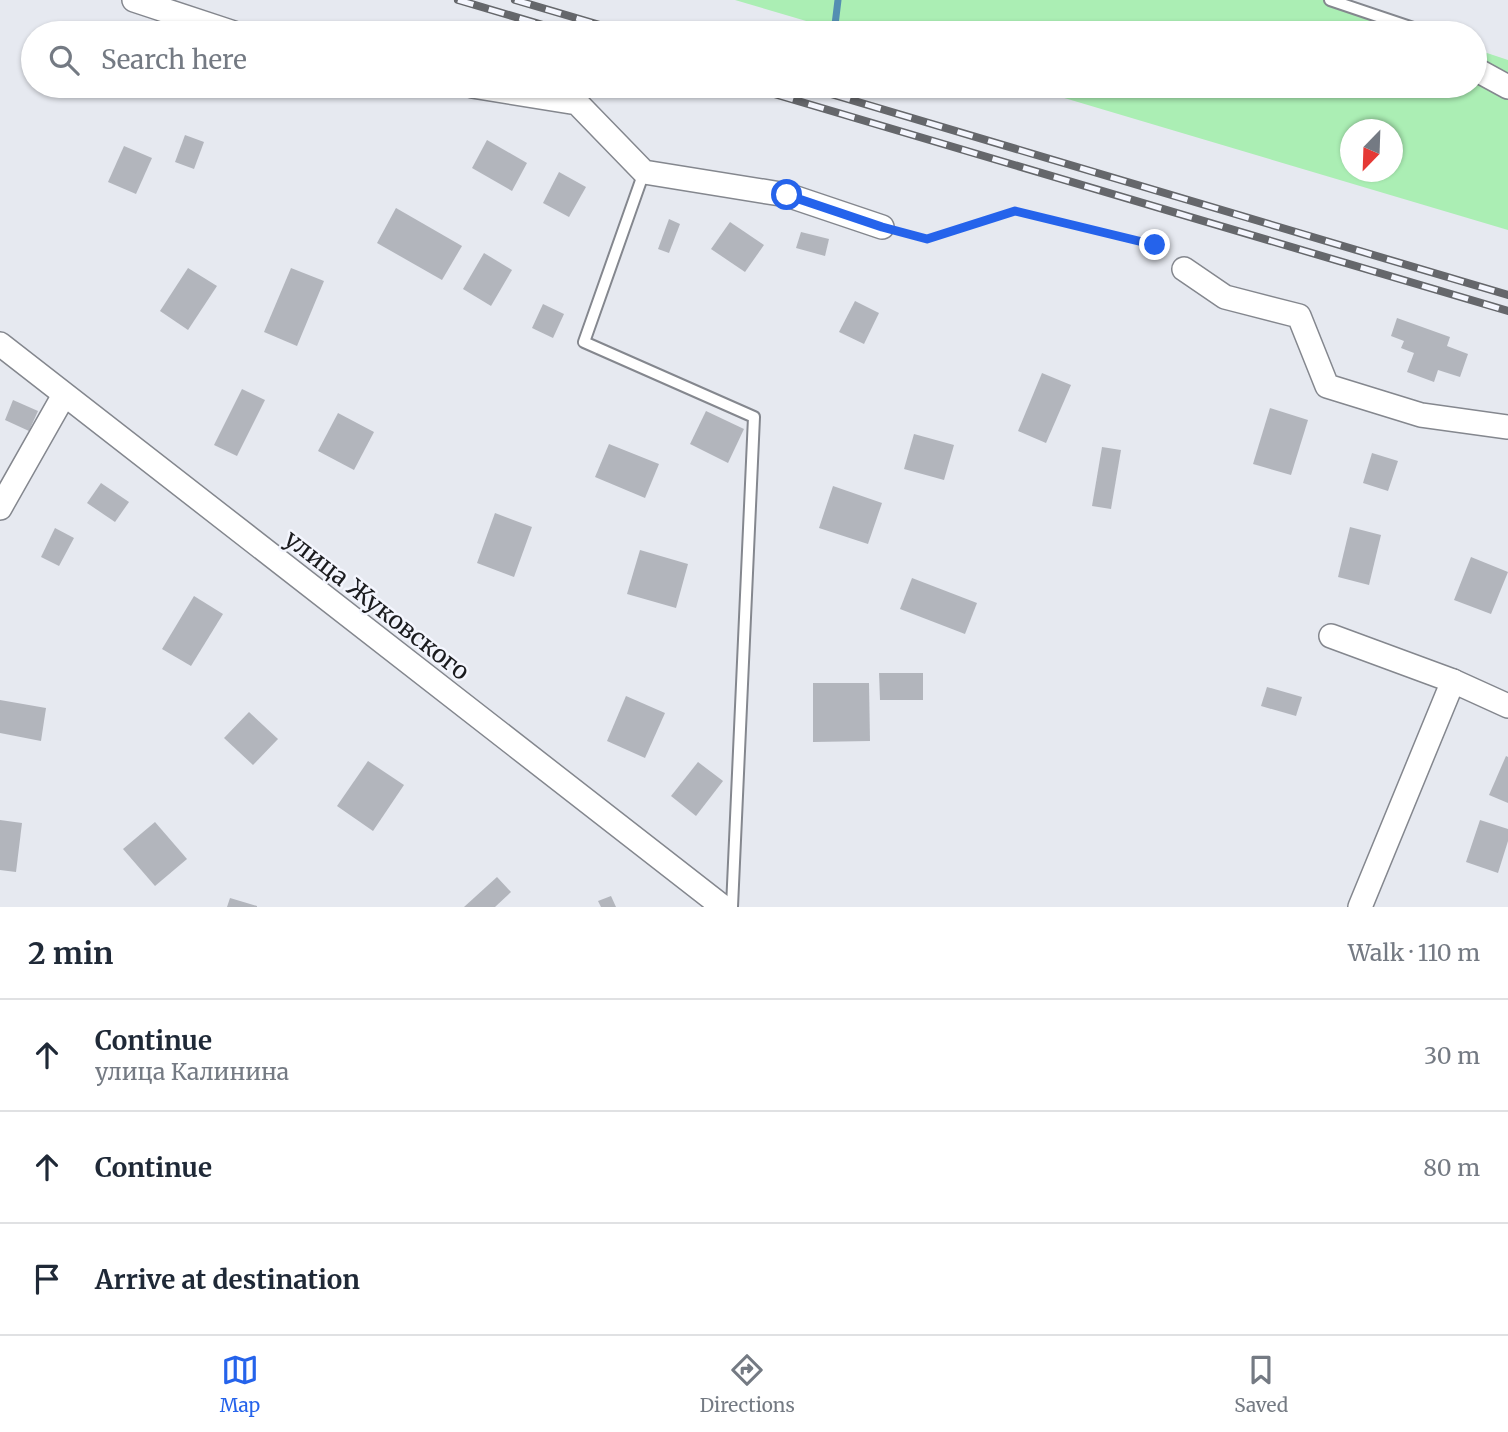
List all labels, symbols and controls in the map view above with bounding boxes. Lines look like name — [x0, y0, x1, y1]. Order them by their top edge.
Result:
search box — [21, 21, 1487, 98]
icon: search — [45, 41, 83, 79]
text: Search here — [101, 43, 247, 76]
north arrow — [1340, 119, 1403, 182]
route start — [771, 179, 802, 210]
route end — [1139, 229, 1170, 260]
street label: улица Жуковского — [278, 523, 476, 687]
text: 2 min — [28, 934, 113, 972]
text: Walk · 110 m — [1348, 938, 1480, 967]
text: Continue — [95, 1024, 212, 1057]
icon: ahead — [28, 1036, 66, 1074]
text: 30 m — [1424, 1041, 1480, 1070]
text: улица Калинина — [95, 1057, 289, 1086]
icon: ahead — [28, 1148, 66, 1186]
text: Continue — [95, 1151, 212, 1184]
text: 80 m — [1423, 1153, 1480, 1182]
icon: arrive — [28, 1260, 66, 1298]
text: Arrive at destination — [95, 1263, 360, 1296]
tab: Map — [220, 1351, 260, 1417]
tab: Directions — [700, 1351, 795, 1417]
tab: Saved — [1234, 1351, 1288, 1417]

